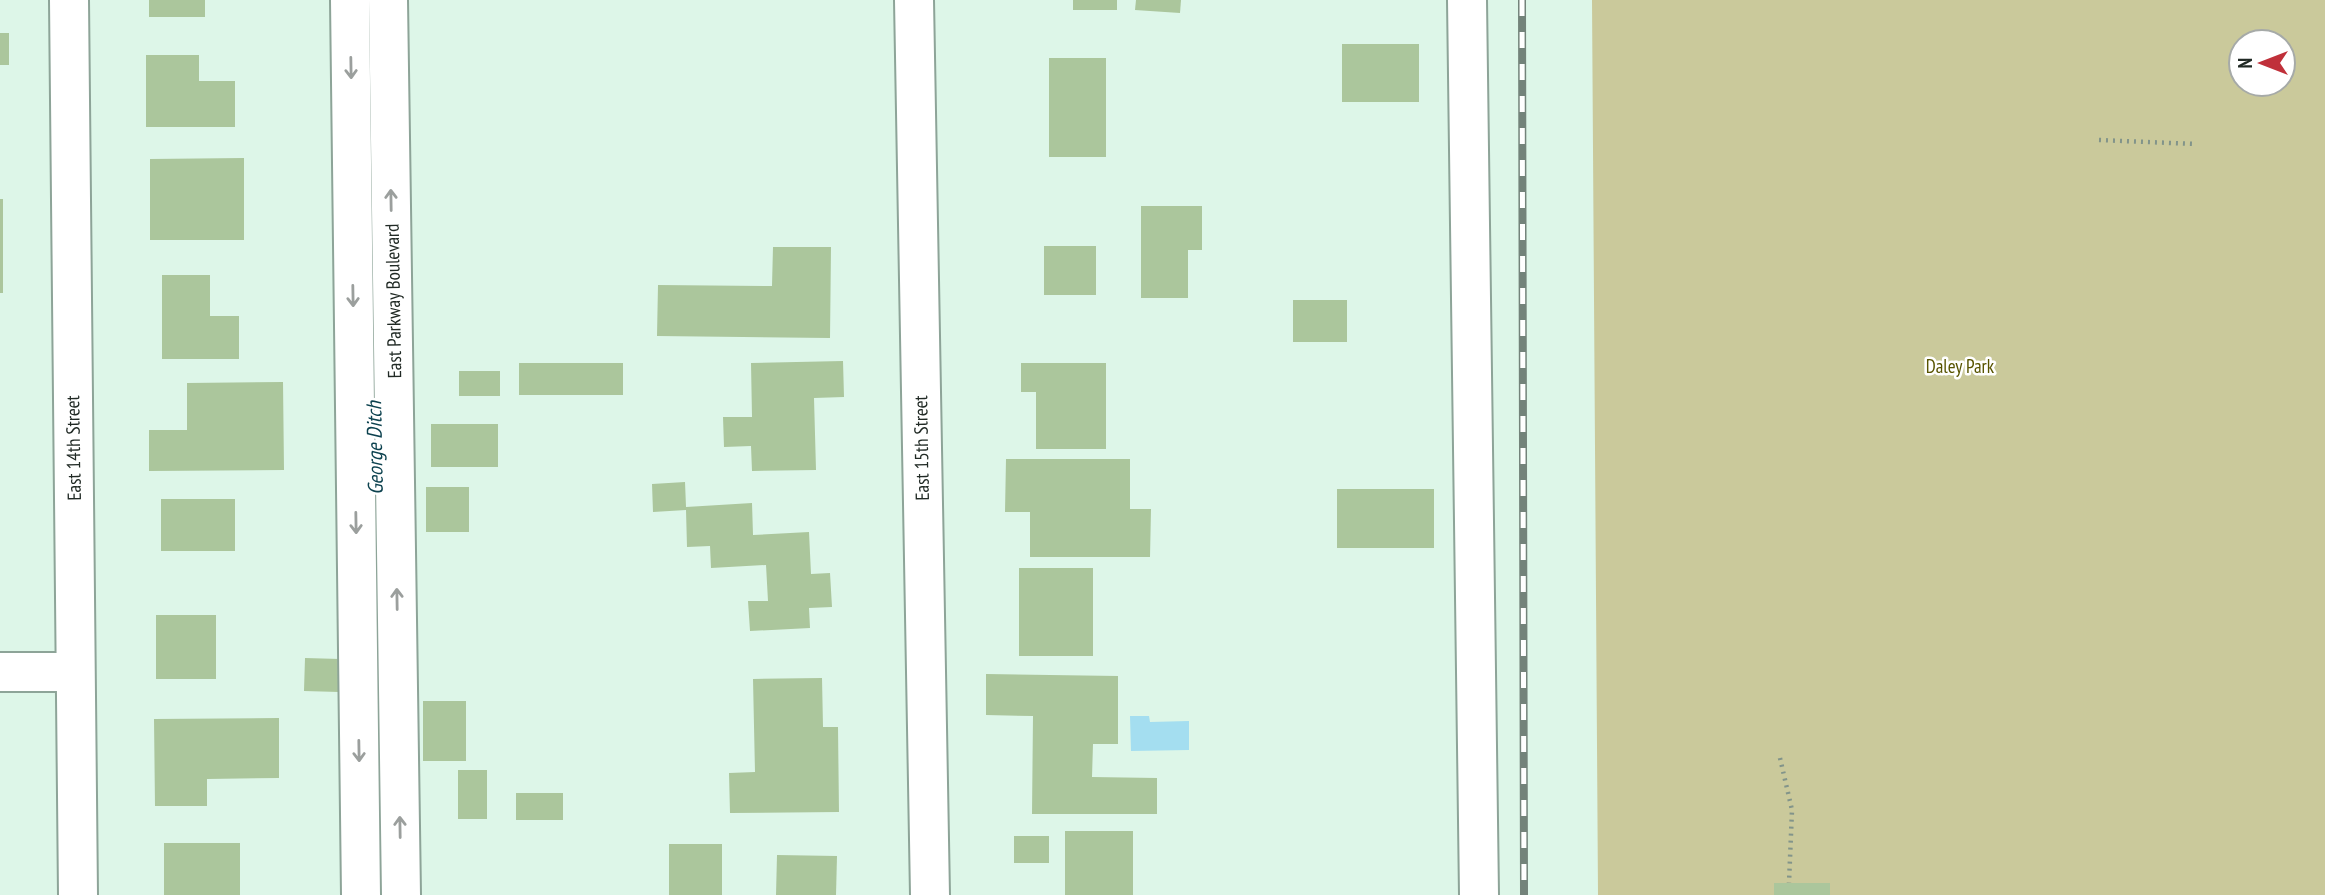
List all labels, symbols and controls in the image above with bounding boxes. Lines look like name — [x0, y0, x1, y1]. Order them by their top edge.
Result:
north arrow — [2227, 28, 2297, 98]
one-way arrow — [344, 56, 358, 79]
text: N — [2233, 58, 2257, 68]
one-way arrow — [384, 189, 398, 212]
street label: East Parkway Boulevard — [380, 223, 406, 379]
one-way arrow — [347, 284, 360, 307]
park label: Daley Park — [1926, 354, 1995, 378]
street label: East 14th Street — [60, 394, 86, 501]
street label: East 15th Street — [908, 394, 934, 501]
water label: George Ditch — [360, 399, 389, 495]
one-way arrow — [349, 511, 363, 534]
one-way arrow — [390, 588, 403, 611]
one-way arrow — [353, 739, 366, 762]
one-way arrow — [393, 816, 407, 839]

